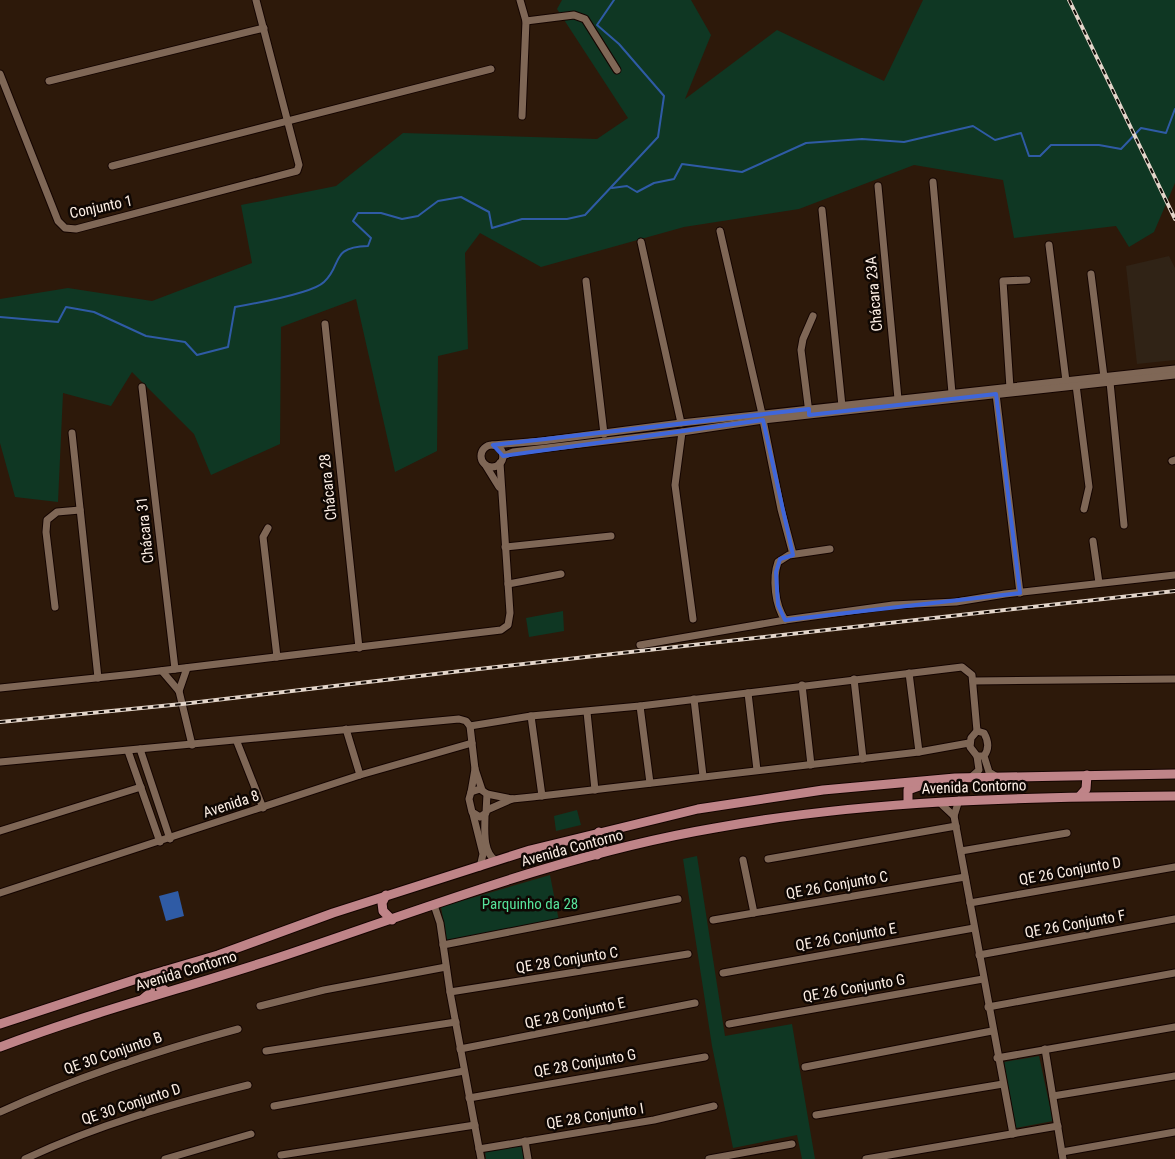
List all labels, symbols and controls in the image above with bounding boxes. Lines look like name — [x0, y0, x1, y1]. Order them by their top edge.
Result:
street label: Conjunto 1 — [68, 192, 134, 222]
street label: Chácara 23A — [862, 255, 886, 332]
street label: Chácara 28 — [316, 453, 340, 521]
street label: Chácara 31 — [133, 496, 157, 564]
street label: Avenida Contorno — [921, 776, 1027, 798]
street label: Avenida 8 — [201, 787, 261, 821]
street label: Avenida Contorno — [519, 826, 625, 870]
street label: QE 26 Conjunto D — [1018, 853, 1122, 889]
street label: QE 26 Conjunto C — [785, 867, 889, 903]
park label: Parquinho da 28 — [482, 895, 578, 913]
street label: QE 26 Conjunto F — [1023, 906, 1127, 942]
street label: QE 26 Conjunto E — [794, 919, 898, 955]
street label: QE 28 Conjunto C — [515, 943, 619, 977]
street label: Avenida Contorno — [133, 947, 239, 995]
street label: QE 26 Conjunto G — [801, 970, 907, 1006]
street label: QE 28 Conjunto E — [523, 994, 627, 1032]
street label: QE 30 Conjunto B — [61, 1028, 165, 1078]
street label: QE 28 Conjunto G — [532, 1045, 638, 1081]
street label: QE 30 Conjunto D — [79, 1079, 183, 1129]
street label: QE 28 Conjunto I — [545, 1099, 645, 1133]

